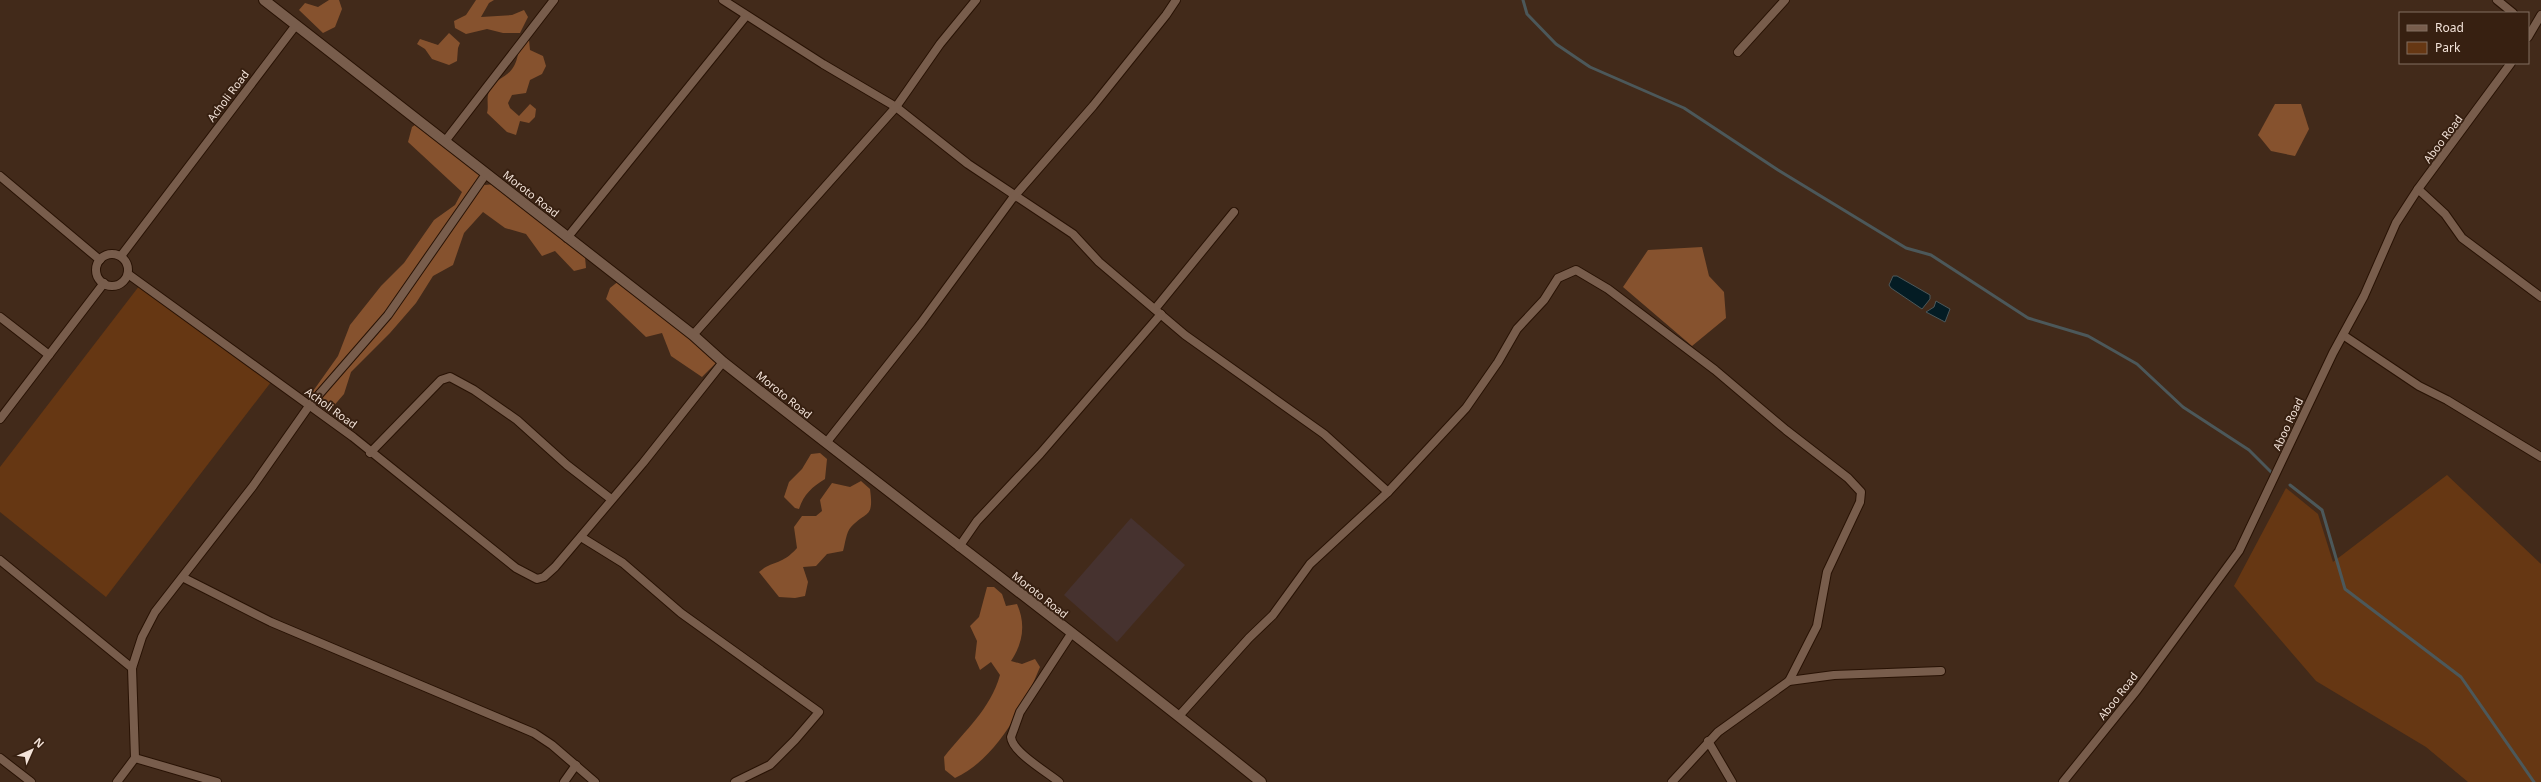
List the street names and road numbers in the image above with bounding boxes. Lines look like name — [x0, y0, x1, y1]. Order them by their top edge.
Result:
street label: Acholi Road — [203, 67, 252, 124]
street label: Aboo Road — [2420, 112, 2466, 166]
street label: Moroto Road — [500, 167, 563, 220]
street label: Moroto Road — [753, 368, 815, 422]
street label: Acholi Road — [302, 384, 360, 432]
street label: Aboo Road — [2269, 395, 2306, 453]
street label: Moroto Road — [1009, 568, 1072, 621]
street label: Aboo Road — [2094, 669, 2141, 723]

